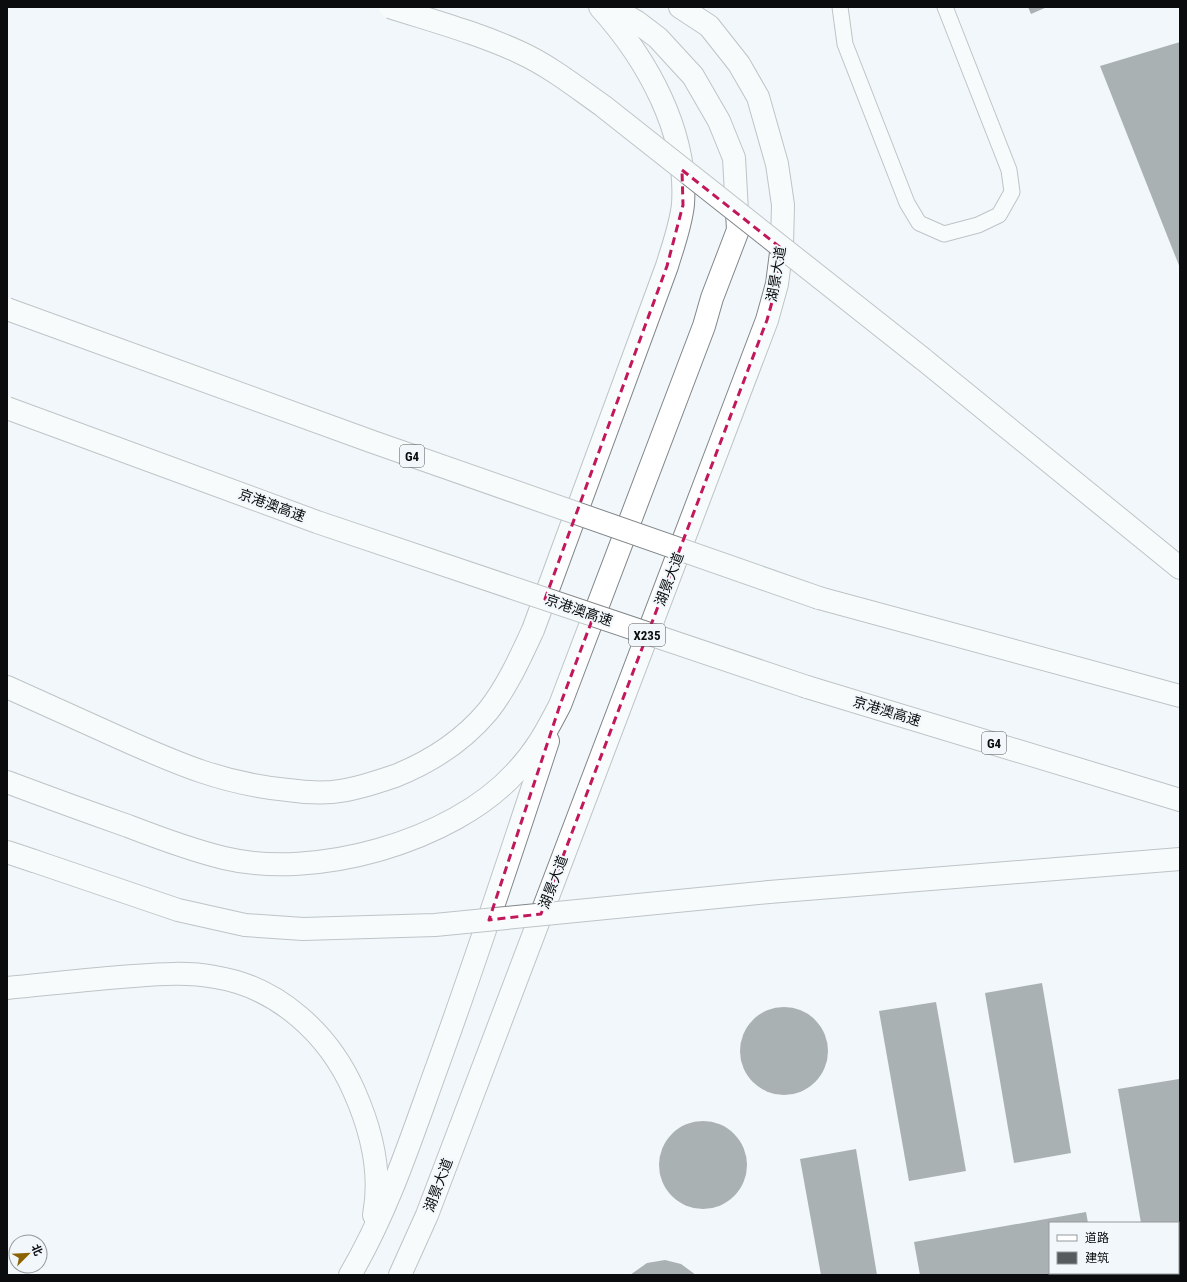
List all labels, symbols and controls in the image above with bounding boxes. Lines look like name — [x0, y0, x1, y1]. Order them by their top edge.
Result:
street label: 湖景大道 — [763, 245, 789, 303]
road number: G4 — [400, 445, 424, 467]
street label: 京港澳高速 — [236, 486, 308, 524]
street label: 湖景大道 — [651, 550, 687, 608]
street label: 京港澳高速 — [543, 591, 615, 629]
road number: X235 — [629, 624, 665, 646]
street label: 京港澳高速 — [851, 693, 923, 729]
road number: G4 — [982, 732, 1006, 754]
street label: 湖景大道 — [535, 853, 571, 911]
street label: 湖景大道 — [420, 1156, 456, 1214]
legend — [1049, 1222, 1179, 1274]
text: 道路 — [1085, 1231, 1109, 1245]
north arrow — [8, 1234, 48, 1274]
text: 北 — [29, 1242, 45, 1258]
text: 建筑 — [1085, 1251, 1109, 1265]

